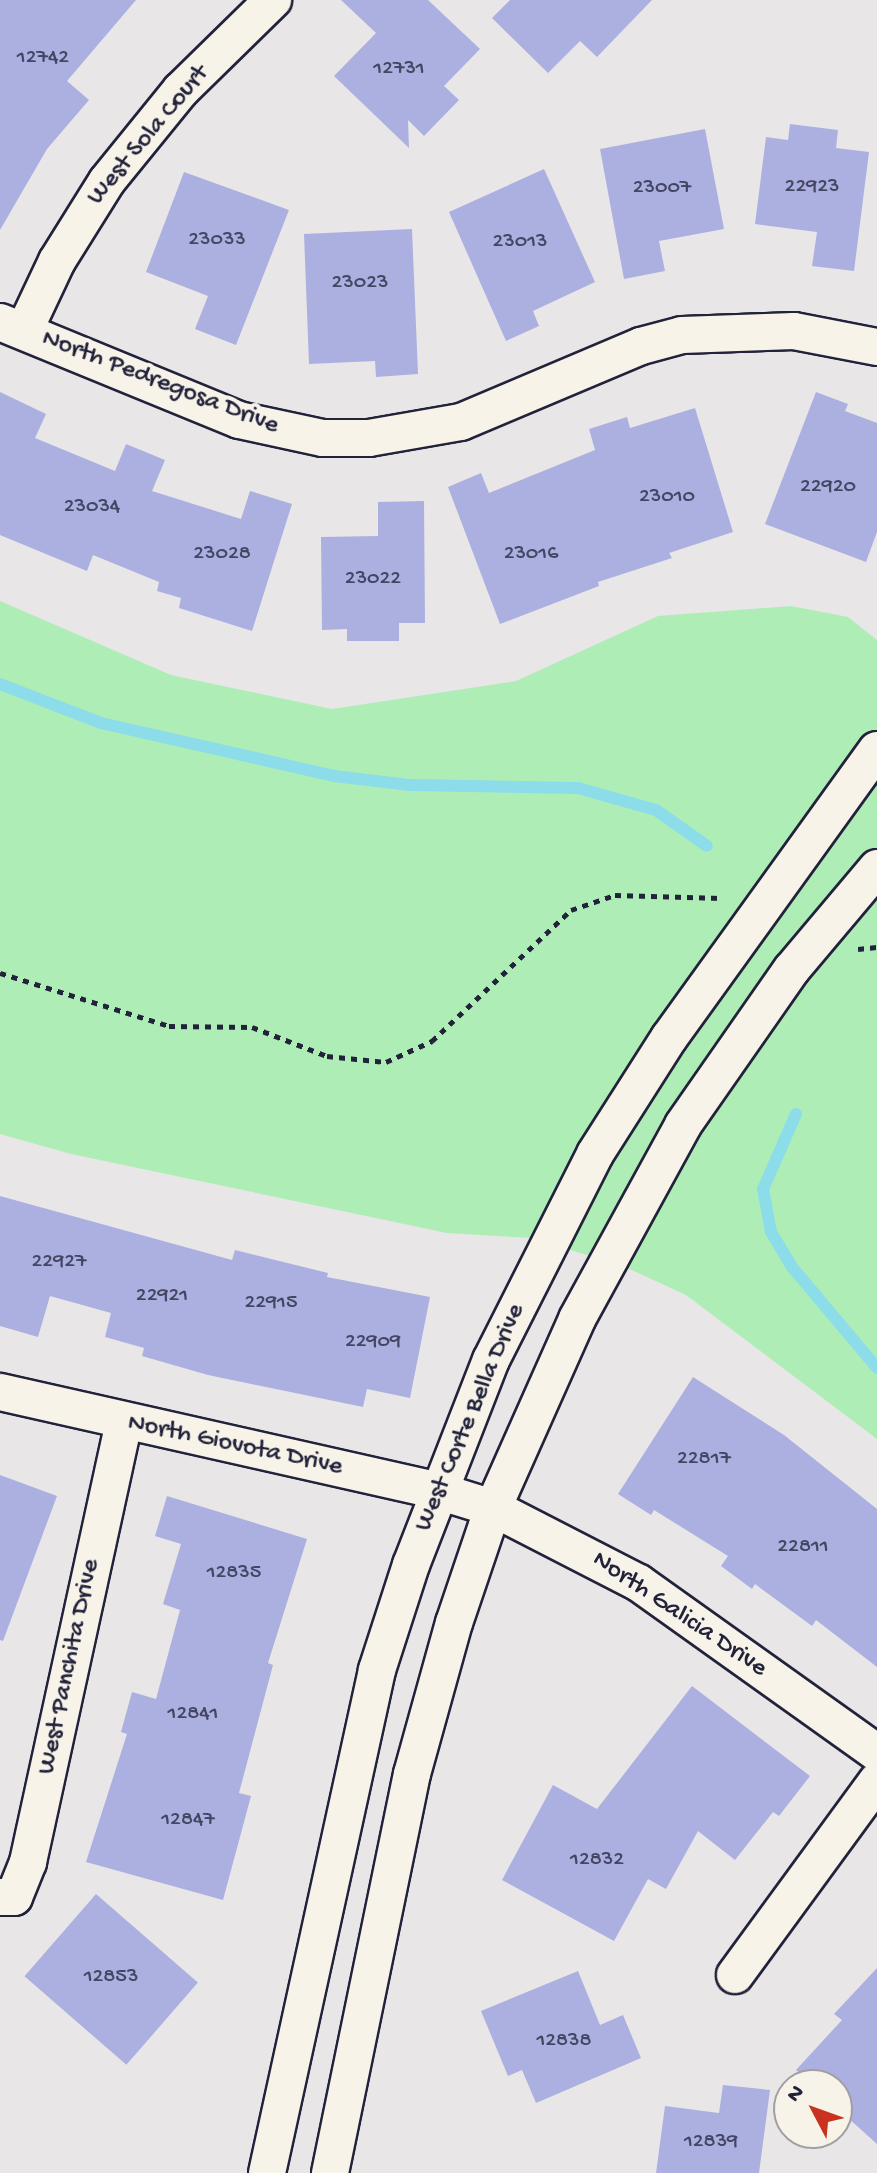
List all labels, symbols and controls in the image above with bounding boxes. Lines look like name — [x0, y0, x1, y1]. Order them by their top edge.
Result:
house number: 12742 — [17, 46, 69, 72]
house number: 12731 — [373, 57, 425, 83]
street label: West Sola Court — [81, 60, 217, 212]
house number: 22923 — [785, 175, 839, 201]
house number: 23007 — [633, 176, 691, 202]
house number: 23033 — [188, 228, 246, 254]
house number: 23013 — [492, 230, 548, 256]
house number: 23023 — [332, 271, 388, 297]
street label: North Pedregosa Drive — [37, 323, 283, 443]
house number: 22920 — [800, 475, 856, 501]
house number: 23010 — [639, 485, 695, 511]
house number: 23034 — [64, 495, 120, 521]
house number: 23028 — [193, 542, 251, 568]
house number: 23016 — [504, 542, 558, 568]
house number: 23022 — [345, 567, 401, 593]
house number: 22927 — [32, 1250, 86, 1276]
house number: 22921 — [136, 1284, 188, 1310]
house number: 22915 — [244, 1291, 298, 1317]
street label: West Corte Bella Drive — [409, 1299, 533, 1537]
house number: 22909 — [345, 1330, 401, 1356]
street label: North Giovota Drive — [125, 1408, 345, 1484]
house number: 22817 — [677, 1447, 731, 1473]
house number: 22811 — [777, 1535, 829, 1561]
street label: North Galicia Drive — [586, 1545, 772, 1685]
street label: West Panchita Drive — [32, 1556, 108, 1778]
house number: 12835 — [207, 1561, 261, 1587]
house number: 12841 — [167, 1702, 219, 1728]
house number: 12847 — [161, 1808, 215, 1834]
house number: 12832 — [570, 1848, 624, 1874]
house number: 12853 — [84, 1965, 138, 1991]
house number: 12838 — [536, 2029, 592, 2055]
north arrow — [773, 2069, 853, 2149]
text: N — [782, 2081, 811, 2109]
house number: 12839 — [684, 2130, 738, 2156]

